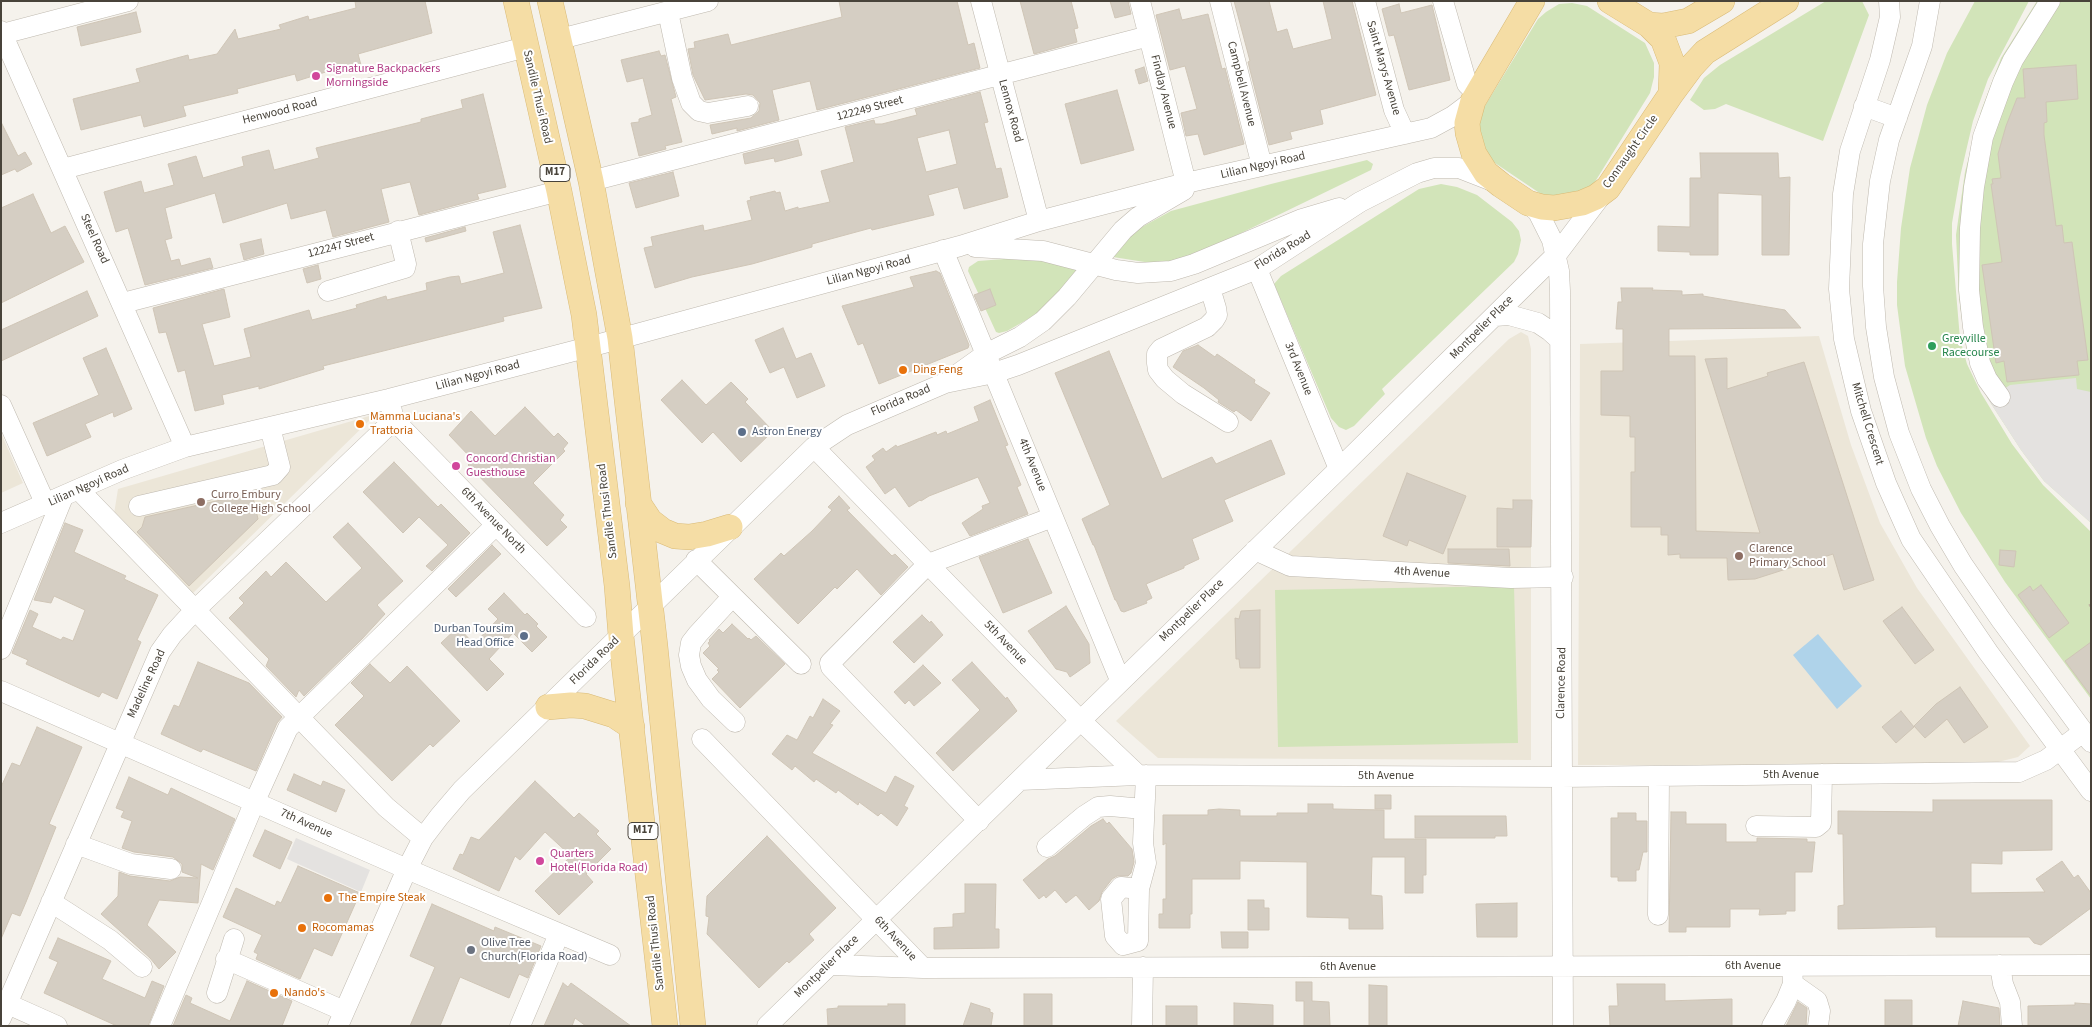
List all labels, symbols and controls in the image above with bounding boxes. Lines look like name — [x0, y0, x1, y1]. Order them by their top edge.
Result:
street label: Saint Marys Avenue — [1363, 19, 1403, 117]
street label: Campbell Avenue — [1223, 40, 1259, 128]
street label: Sandile Thusi Road — [519, 49, 555, 145]
street label: Findlay Avenue — [1147, 53, 1179, 131]
place label: Signature Backpackers Morningside — [326, 62, 440, 90]
marker: Signature Backpackers Morningside — [310, 70, 322, 82]
street label: Lennox Road — [995, 78, 1025, 144]
street label: 122249 Street — [835, 93, 905, 125]
street label: Henwood Road — [241, 96, 319, 128]
street label: Connaught Circle — [1600, 112, 1662, 192]
street label: Lilian Ngoyi Road — [1219, 149, 1307, 183]
road number: M17 — [540, 164, 570, 182]
street label: Steel Road — [77, 212, 111, 266]
street label: Florida Road — [1252, 228, 1314, 274]
street label: 122247 Street — [306, 230, 376, 262]
street label: Lilian Ngoyi Road — [825, 253, 913, 289]
street label: Montpelier Place — [1447, 293, 1517, 363]
place label: Greyville Racecourse — [1942, 332, 1999, 360]
street label: 3rd Avenue — [1281, 340, 1315, 398]
marker: Greyville Racecourse — [1926, 340, 1938, 352]
street label: Lilian Ngoyi Road — [434, 358, 522, 394]
place label: Ding Feng — [913, 363, 963, 377]
marker: Ding Feng — [897, 364, 909, 376]
street label: Mitchell Crescent — [1848, 381, 1886, 467]
street label: Florida Road — [869, 382, 933, 420]
place label: Mamma Luciana's Trattoria — [370, 410, 460, 438]
marker: Mamma Luciana's Trattoria — [354, 418, 366, 430]
place label: Astron Energy — [752, 425, 822, 439]
marker: Astron Energy — [736, 426, 748, 438]
street label: 4th Avenue — [1015, 436, 1049, 494]
place label: Concord Christian Guesthouse — [466, 452, 556, 480]
marker: Concord Christian Guesthouse — [450, 460, 462, 472]
street label: Lilian Ngoyi Road — [47, 462, 131, 510]
street label: Sandile Thusi Road — [595, 463, 621, 559]
street label: 6th Avenue North — [457, 485, 529, 557]
place label: Curro Embury College High School — [211, 488, 311, 516]
marker: Curro Embury College High School — [195, 496, 207, 508]
place label: Clarence Primary School — [1749, 542, 1826, 570]
marker: Clarence Primary School — [1733, 550, 1745, 562]
street label: 4th Avenue — [1394, 564, 1450, 582]
street label: Montpelier Place — [1157, 577, 1227, 645]
street label: 5th Avenue — [980, 618, 1030, 668]
place label: Durban Toursim Head Office — [434, 622, 514, 650]
marker: Durban Toursim Head Office — [518, 630, 530, 642]
street label: Florida Road — [567, 634, 623, 688]
street label: Madeline Road — [125, 647, 169, 721]
street label: Clarence Road — [1554, 647, 1570, 719]
street label: 5th Avenue — [1763, 768, 1819, 782]
street label: 5th Avenue — [1358, 769, 1414, 783]
street label: 7th Avenue — [278, 806, 334, 842]
road number: M17 — [628, 822, 658, 839]
place label: Quarters Hotel(Florida Road) — [550, 847, 648, 875]
marker: Quarters Hotel(Florida Road) — [534, 855, 546, 867]
place label: The Empire Steak — [338, 891, 425, 905]
marker: The Empire Steak — [322, 892, 334, 904]
street label: Sandile Thusi Road — [644, 895, 668, 991]
street label: 6th Avenue — [871, 914, 919, 964]
place label: Rocomamas — [312, 921, 374, 935]
marker: Rocomamas — [296, 922, 308, 934]
street label: Montpelier Place — [792, 933, 862, 1001]
place label: Olive Tree Church(Florida Road) — [481, 936, 588, 964]
marker: Olive Tree Church(Florida Road) — [465, 944, 477, 956]
street label: 6th Avenue — [1725, 959, 1781, 973]
street label: 6th Avenue — [1320, 960, 1376, 974]
place label: Nando's — [284, 986, 325, 1000]
marker: Nando's — [268, 987, 280, 999]

